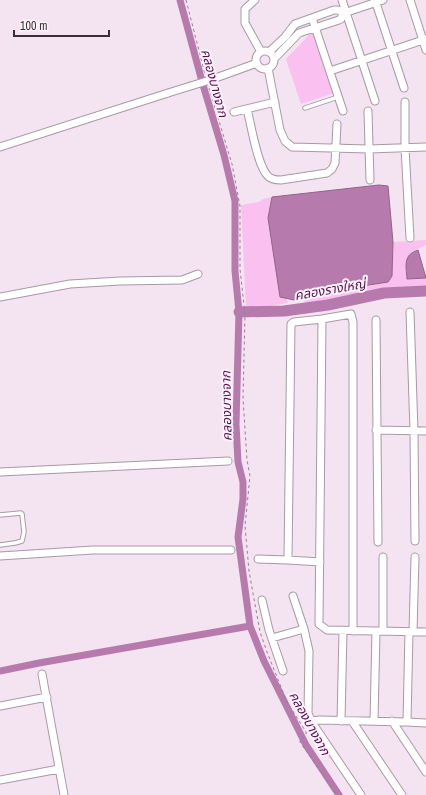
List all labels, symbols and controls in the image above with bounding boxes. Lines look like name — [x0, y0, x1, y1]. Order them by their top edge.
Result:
scale bar — [14, 12, 109, 38]
text: 100 m — [20, 18, 47, 34]
water label: คลองบางจาก — [197, 47, 232, 120]
water label: คลองรางใหญ่ — [293, 275, 369, 304]
water label: คลองบางจาก — [217, 370, 236, 441]
water label: คลองบางจาก — [285, 689, 335, 759]

